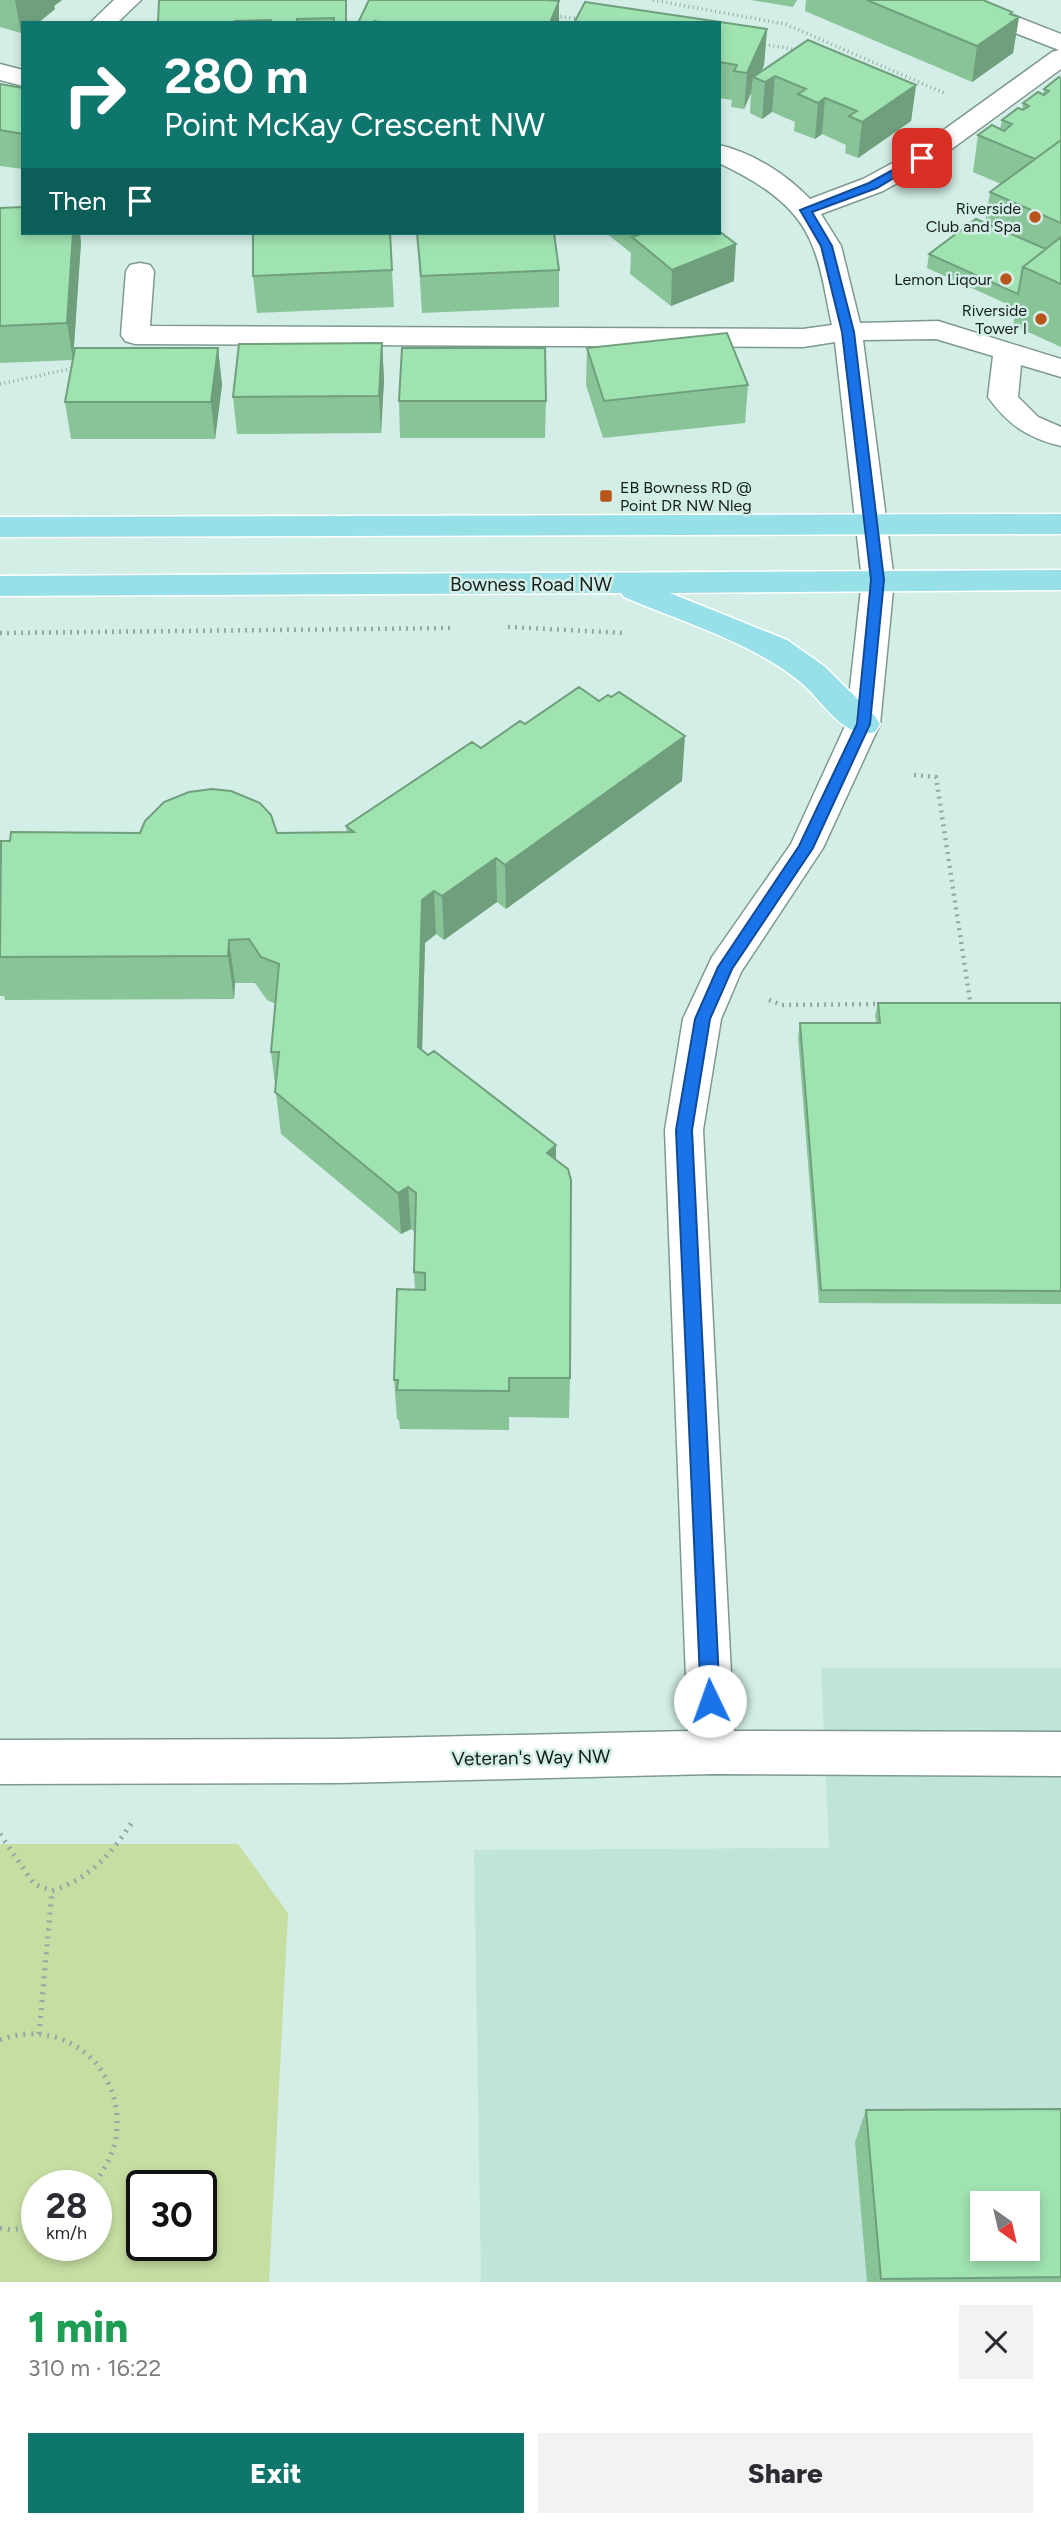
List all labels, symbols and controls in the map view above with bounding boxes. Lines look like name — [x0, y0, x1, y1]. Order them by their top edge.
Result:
text: 280 m — [164, 46, 309, 105]
icon: right — [49, 49, 140, 140]
text: Point McKay Crescent NW — [164, 106, 545, 144]
pin — [892, 128, 952, 188]
icon: arrive — [903, 139, 941, 177]
icon: arrive — [121, 182, 159, 220]
text: Then — [49, 185, 107, 217]
place label: Riverside Club and Spa — [926, 199, 1021, 236]
marker: Riverside Club and Spa — [1027, 209, 1043, 225]
place label: Lemon Liqour — [894, 270, 993, 289]
marker: Lemon Liqour — [998, 271, 1014, 287]
place label: Riverside Tower I — [962, 301, 1027, 338]
marker: Riverside Tower I — [1033, 311, 1049, 327]
place label: EB Bowness RD @ Point DR NW Nleg — [620, 478, 752, 515]
marker: EB Bowness RD @ Point DR NW Nleg — [598, 488, 614, 504]
street label: Bowness Road NW — [450, 573, 613, 596]
position arrow — [673, 1664, 747, 1738]
street label: Veteran's Way NW — [451, 1745, 611, 1770]
speed limit sign: 30 — [126, 2170, 217, 2261]
text: 28 — [46, 2185, 87, 2227]
north arrow — [970, 2191, 1040, 2261]
map controls — [970, 2191, 1040, 2261]
text: km/h — [46, 2222, 87, 2244]
text: 1 min — [28, 2302, 128, 2353]
button: close — [959, 2305, 1033, 2379]
text: 310 m · 16:22 — [28, 2354, 161, 2382]
button: Exit — [28, 2433, 524, 2513]
button: Share — [538, 2433, 1033, 2513]

